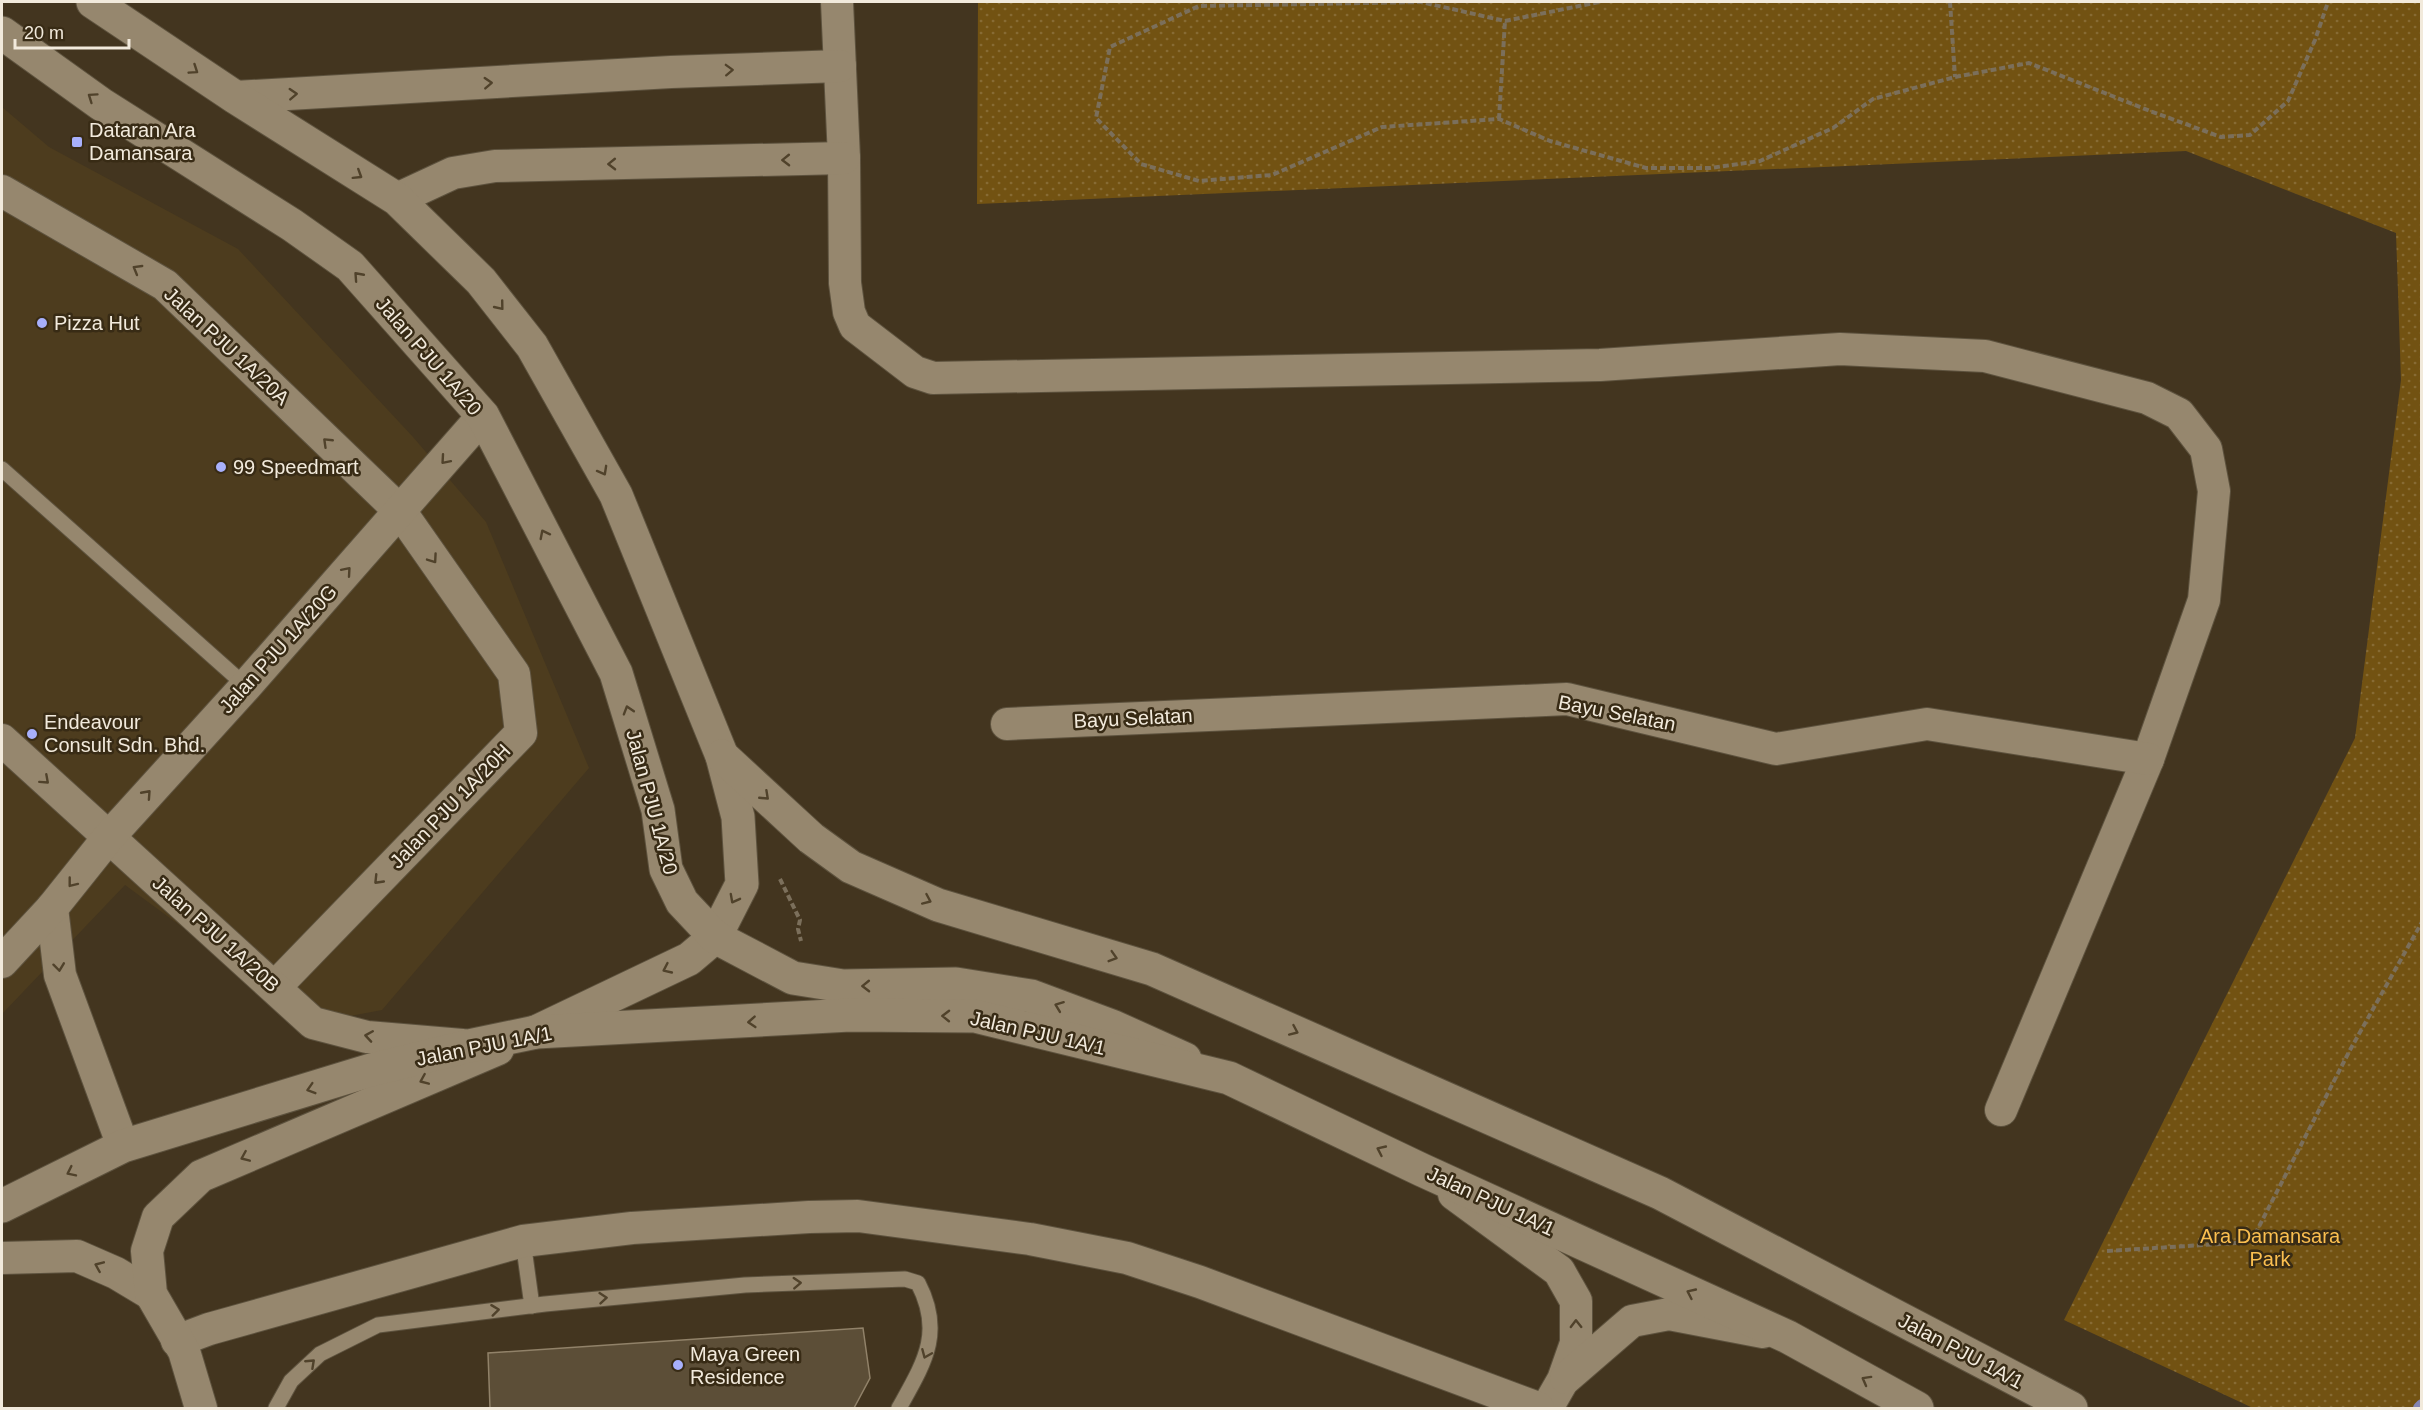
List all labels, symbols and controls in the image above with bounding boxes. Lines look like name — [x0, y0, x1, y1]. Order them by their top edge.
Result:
scale bar — [15, 12, 129, 50]
text: 20 m — [24, 23, 64, 43]
one-way arrow — [187, 63, 198, 74]
one-way arrow — [725, 64, 734, 76]
one-way arrow — [483, 76, 492, 89]
one-way arrow — [288, 88, 297, 101]
one-way arrow — [88, 94, 99, 105]
place label: Dataran Ara Damansara — [89, 119, 197, 164]
marker: Dataran Ara Damansara — [70, 135, 84, 149]
one-way arrow — [781, 153, 790, 166]
one-way arrow — [607, 157, 616, 170]
one-way arrow — [352, 167, 362, 179]
one-way arrow — [132, 265, 143, 276]
one-way arrow — [355, 271, 366, 282]
street label: Jalan PJU 1A/20A — [160, 283, 294, 410]
street label: Jalan PJU 1A/20 — [372, 293, 486, 419]
one-way arrow — [493, 299, 504, 310]
place label: Pizza Hut — [54, 312, 140, 334]
marker: Pizza Hut — [35, 316, 49, 330]
one-way arrow — [324, 438, 335, 449]
one-way arrow — [441, 453, 452, 464]
place label: 99 Speedmart — [233, 456, 359, 478]
marker: 99 Speedmart — [214, 460, 228, 474]
one-way arrow — [595, 465, 607, 476]
one-way arrow — [540, 530, 552, 541]
one-way arrow — [426, 552, 437, 563]
one-way arrow — [340, 567, 351, 578]
street label: Jalan PJU 1A/20G — [215, 581, 341, 717]
street label: Bayu Selatan — [1557, 691, 1677, 735]
street label: Bayu Selatan — [1073, 704, 1193, 732]
one-way arrow — [622, 705, 635, 716]
place label: Endeavour Consult Sdn. Bhd. — [44, 711, 205, 756]
marker: Endeavour Consult Sdn. Bhd. — [25, 727, 39, 741]
street label: Jalan PJU 1A/20 — [622, 727, 682, 877]
street label: Jalan PJU 1A/20H — [385, 740, 515, 872]
one-way arrow — [38, 773, 48, 784]
one-way arrow — [758, 789, 768, 800]
one-way arrow — [140, 791, 151, 801]
street label: Jalan PJU 1A/20B — [148, 872, 284, 996]
one-way arrow — [374, 873, 385, 884]
one-way arrow — [68, 877, 79, 888]
one-way arrow — [730, 893, 742, 904]
one-way arrow — [921, 893, 932, 905]
one-way arrow — [1108, 950, 1118, 962]
one-way arrow — [52, 962, 64, 971]
one-way arrow — [662, 962, 673, 974]
one-way arrow — [862, 980, 871, 992]
one-way arrow — [1054, 1001, 1064, 1014]
street label: Jalan PJU 1A/1 — [968, 1007, 1108, 1059]
one-way arrow — [942, 1010, 951, 1022]
one-way arrow — [747, 1015, 756, 1028]
street label: Jalan PJU 1A/1 — [414, 1022, 554, 1070]
one-way arrow — [1287, 1024, 1298, 1036]
one-way arrow — [364, 1031, 373, 1043]
one-way arrow — [420, 1073, 431, 1085]
one-way arrow — [306, 1082, 317, 1094]
one-way arrow — [1376, 1146, 1387, 1158]
one-way arrow — [240, 1150, 251, 1162]
street label: Jalan PJU 1A/1 — [1424, 1162, 1558, 1240]
one-way arrow — [66, 1164, 77, 1176]
park label: Ara Damansara Park — [2200, 1225, 2341, 1270]
one-way arrow — [95, 1261, 106, 1273]
one-way arrow — [793, 1277, 802, 1290]
one-way arrow — [1687, 1289, 1698, 1301]
one-way arrow — [599, 1292, 608, 1305]
one-way arrow — [490, 1305, 500, 1317]
street label: Jalan PJU 1A/1 — [1895, 1309, 2027, 1393]
one-way arrow — [1570, 1320, 1582, 1329]
place label: Maya Green Residence — [690, 1343, 800, 1388]
one-way arrow — [921, 1347, 933, 1358]
marker: Maya Green Residence — [671, 1358, 685, 1372]
one-way arrow — [304, 1359, 315, 1370]
one-way arrow — [1862, 1376, 1872, 1387]

